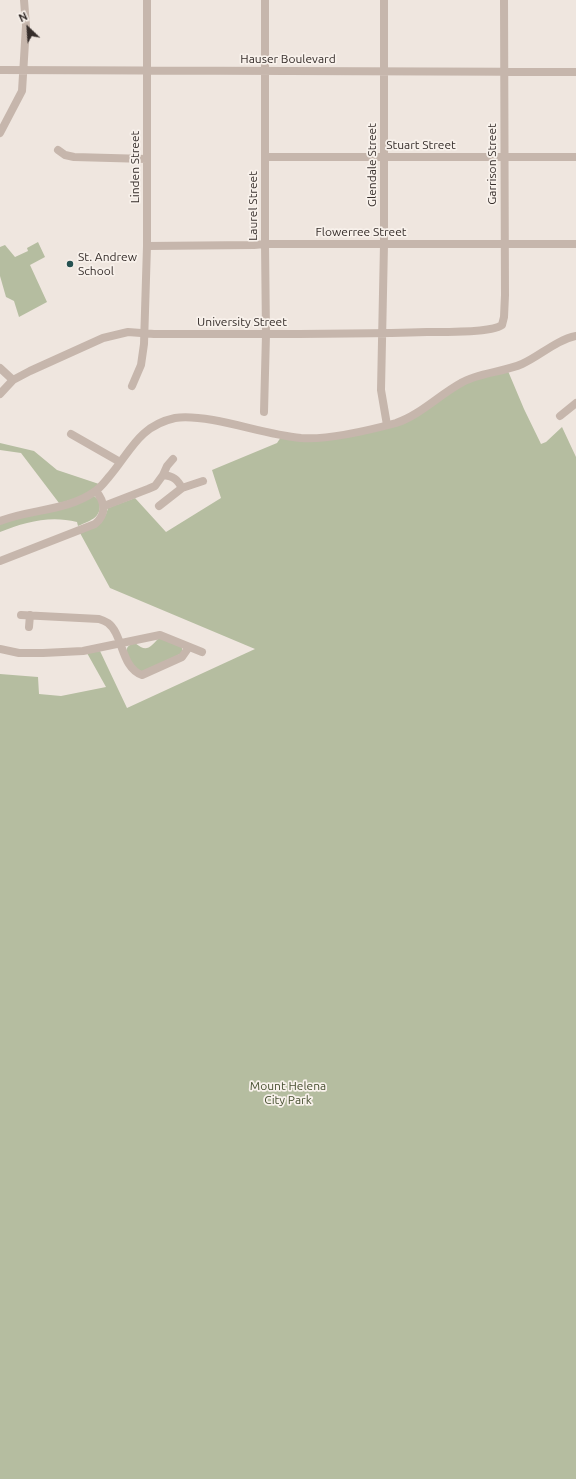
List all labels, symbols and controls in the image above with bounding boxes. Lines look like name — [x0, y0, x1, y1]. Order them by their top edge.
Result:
north arrow — [8, 8, 48, 48]
text: N — [17, 10, 29, 24]
street label: Hauser Boulevard — [240, 52, 336, 66]
street label: Glendale Street — [365, 123, 379, 207]
street label: Garrison Street — [485, 123, 499, 205]
street label: Linden Street — [128, 131, 142, 203]
street label: Stuart Street — [386, 138, 456, 152]
street label: Laurel Street — [246, 171, 260, 241]
street label: Flowerree Street — [316, 225, 406, 239]
place label: St. Andrew School — [78, 250, 137, 278]
marker: St. Andrew School — [65, 259, 75, 269]
street label: University Street — [197, 315, 287, 329]
park label: Mount Helena City Park — [250, 1079, 326, 1107]

